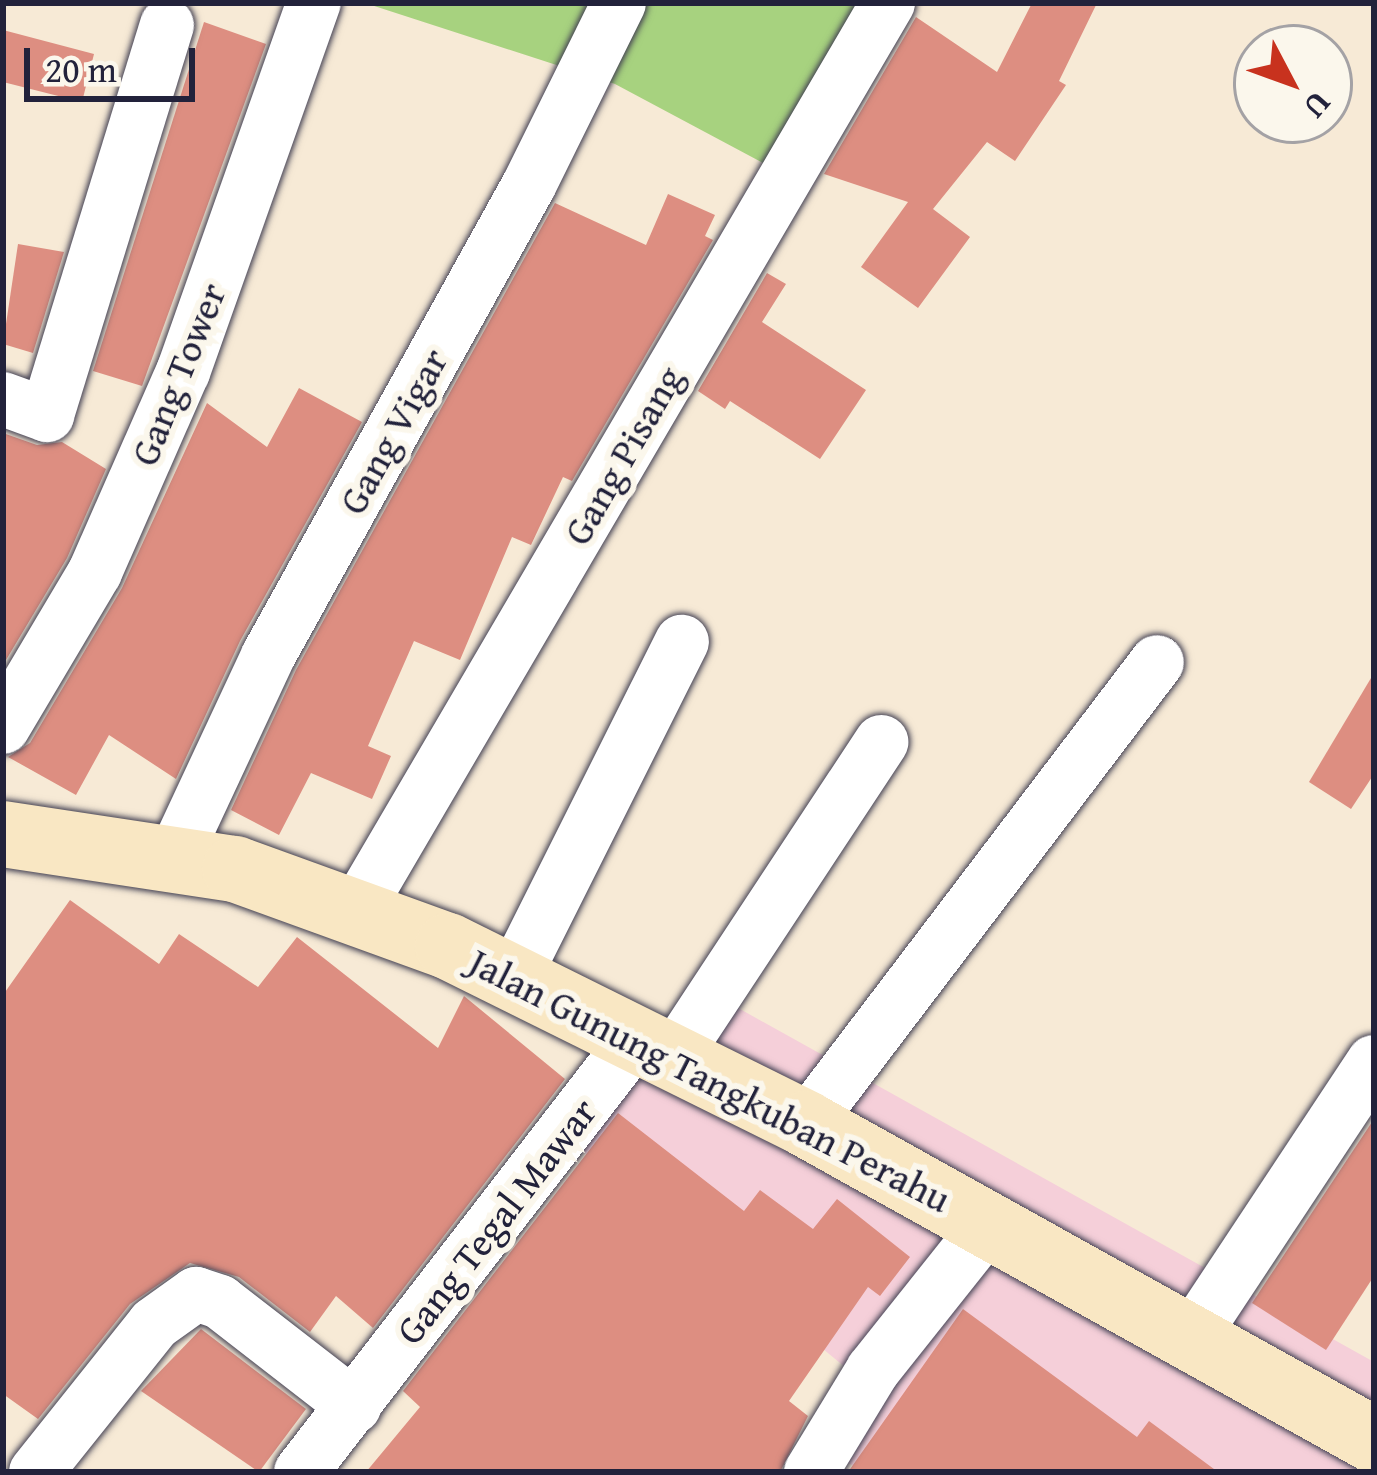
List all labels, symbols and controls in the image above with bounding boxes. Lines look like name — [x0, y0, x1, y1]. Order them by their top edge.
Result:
scale bar — [30, 24, 201, 98]
north arrow — [1233, 24, 1353, 144]
text: 20 m — [45, 42, 117, 95]
text: U — [1293, 82, 1343, 130]
street label: Gang Tower — [120, 276, 236, 472]
street label: Gang Vigar — [328, 340, 458, 522]
street label: Gang Pisang — [553, 357, 693, 553]
street label: Jalan Gunung Tangkuban Perahu — [461, 938, 959, 1222]
street label: Gang Tegal Mawar — [386, 1089, 606, 1353]

